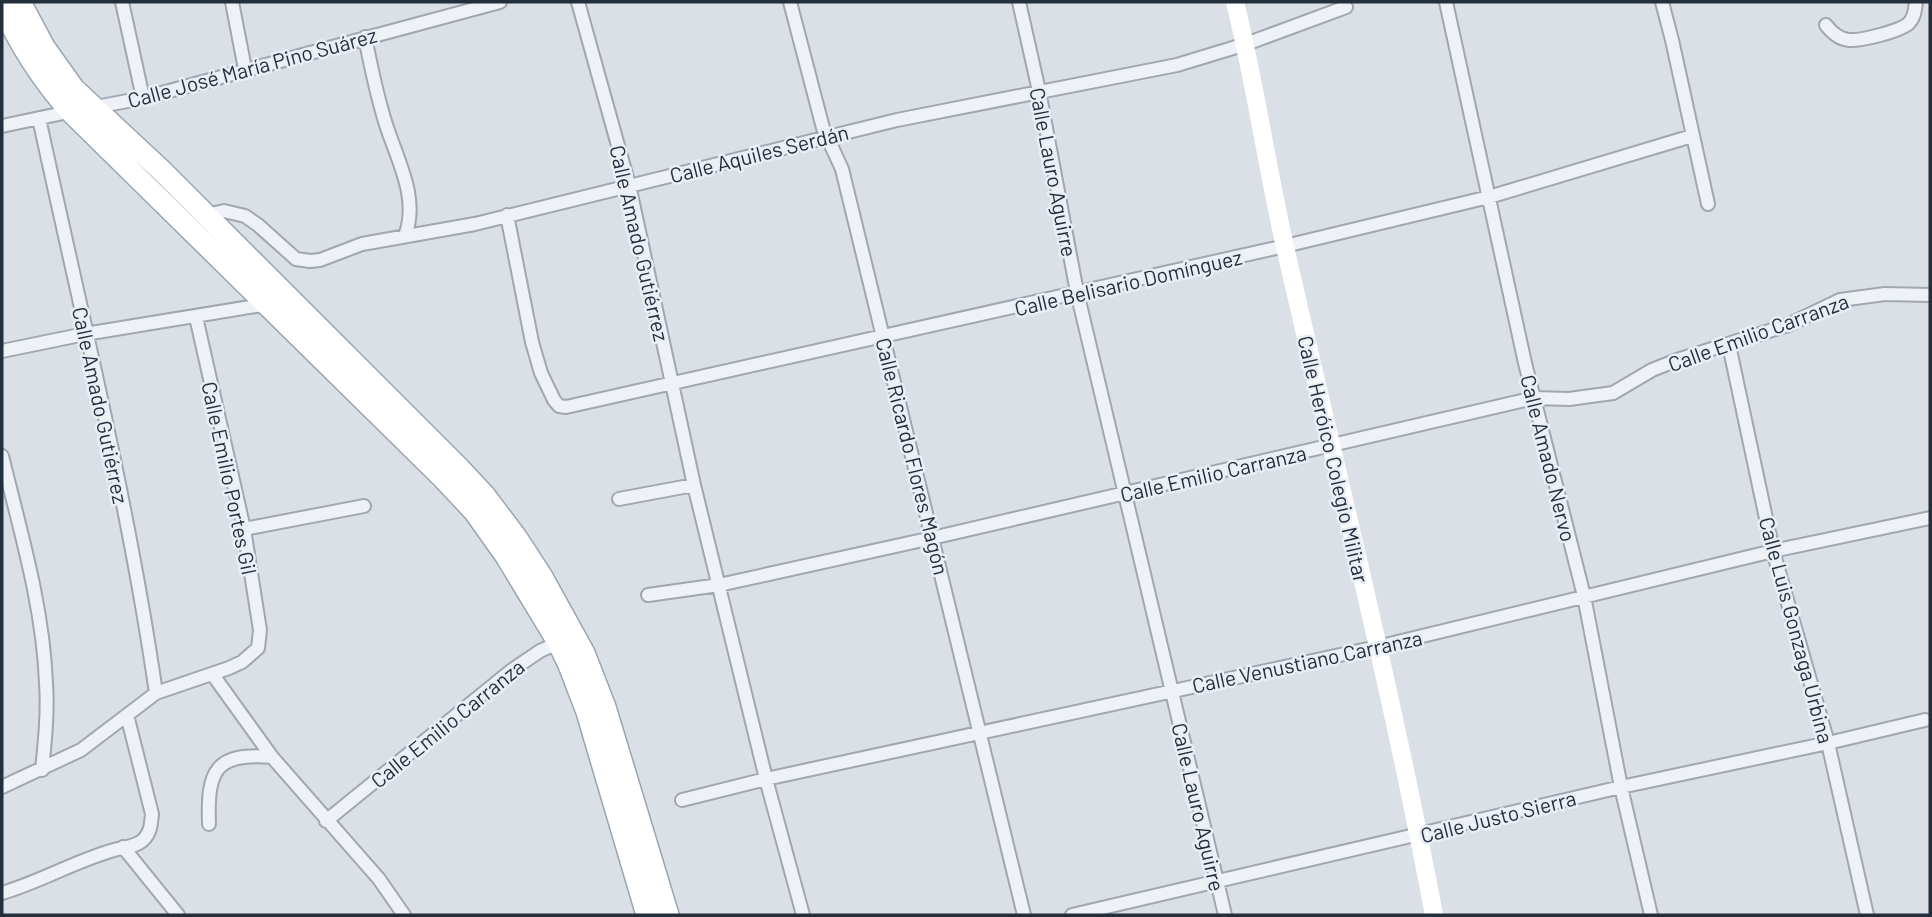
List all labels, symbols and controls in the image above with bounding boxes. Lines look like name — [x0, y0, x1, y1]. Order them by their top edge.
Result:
street label: Calle José María Pino Suárez — [125, 22, 379, 112]
street label: Calle Lauro Aguirre — [1025, 85, 1083, 259]
street label: Calle Aquiles Serdán — [667, 119, 851, 187]
street label: Calle Amado Gutiérrez — [605, 143, 675, 343]
street label: Calle Belisario Domínguez — [1012, 244, 1244, 320]
street label: Calle Emilio Carranza — [1664, 288, 1852, 376]
street label: Calle Amado Gutiérrez — [68, 304, 134, 506]
street label: Calle Heróico Colegio Militar — [1293, 333, 1375, 585]
street label: Calle Ricardo Flores Magón — [871, 335, 955, 577]
street label: Calle Amado Nervo — [1516, 372, 1582, 544]
street label: Calle Emilio Portes Gil — [197, 379, 263, 577]
street label: Calle Emilio Carranza — [1117, 439, 1309, 507]
street label: Calle Luis Gonzaga Urbina — [1755, 514, 1839, 746]
street label: Calle Venustiano Carranza — [1190, 624, 1424, 698]
street label: Calle Emilio Carranza — [365, 653, 529, 793]
street label: Calle Lauro Aguirre — [1167, 720, 1231, 894]
street label: Calle Justo Sierra — [1418, 785, 1578, 847]

